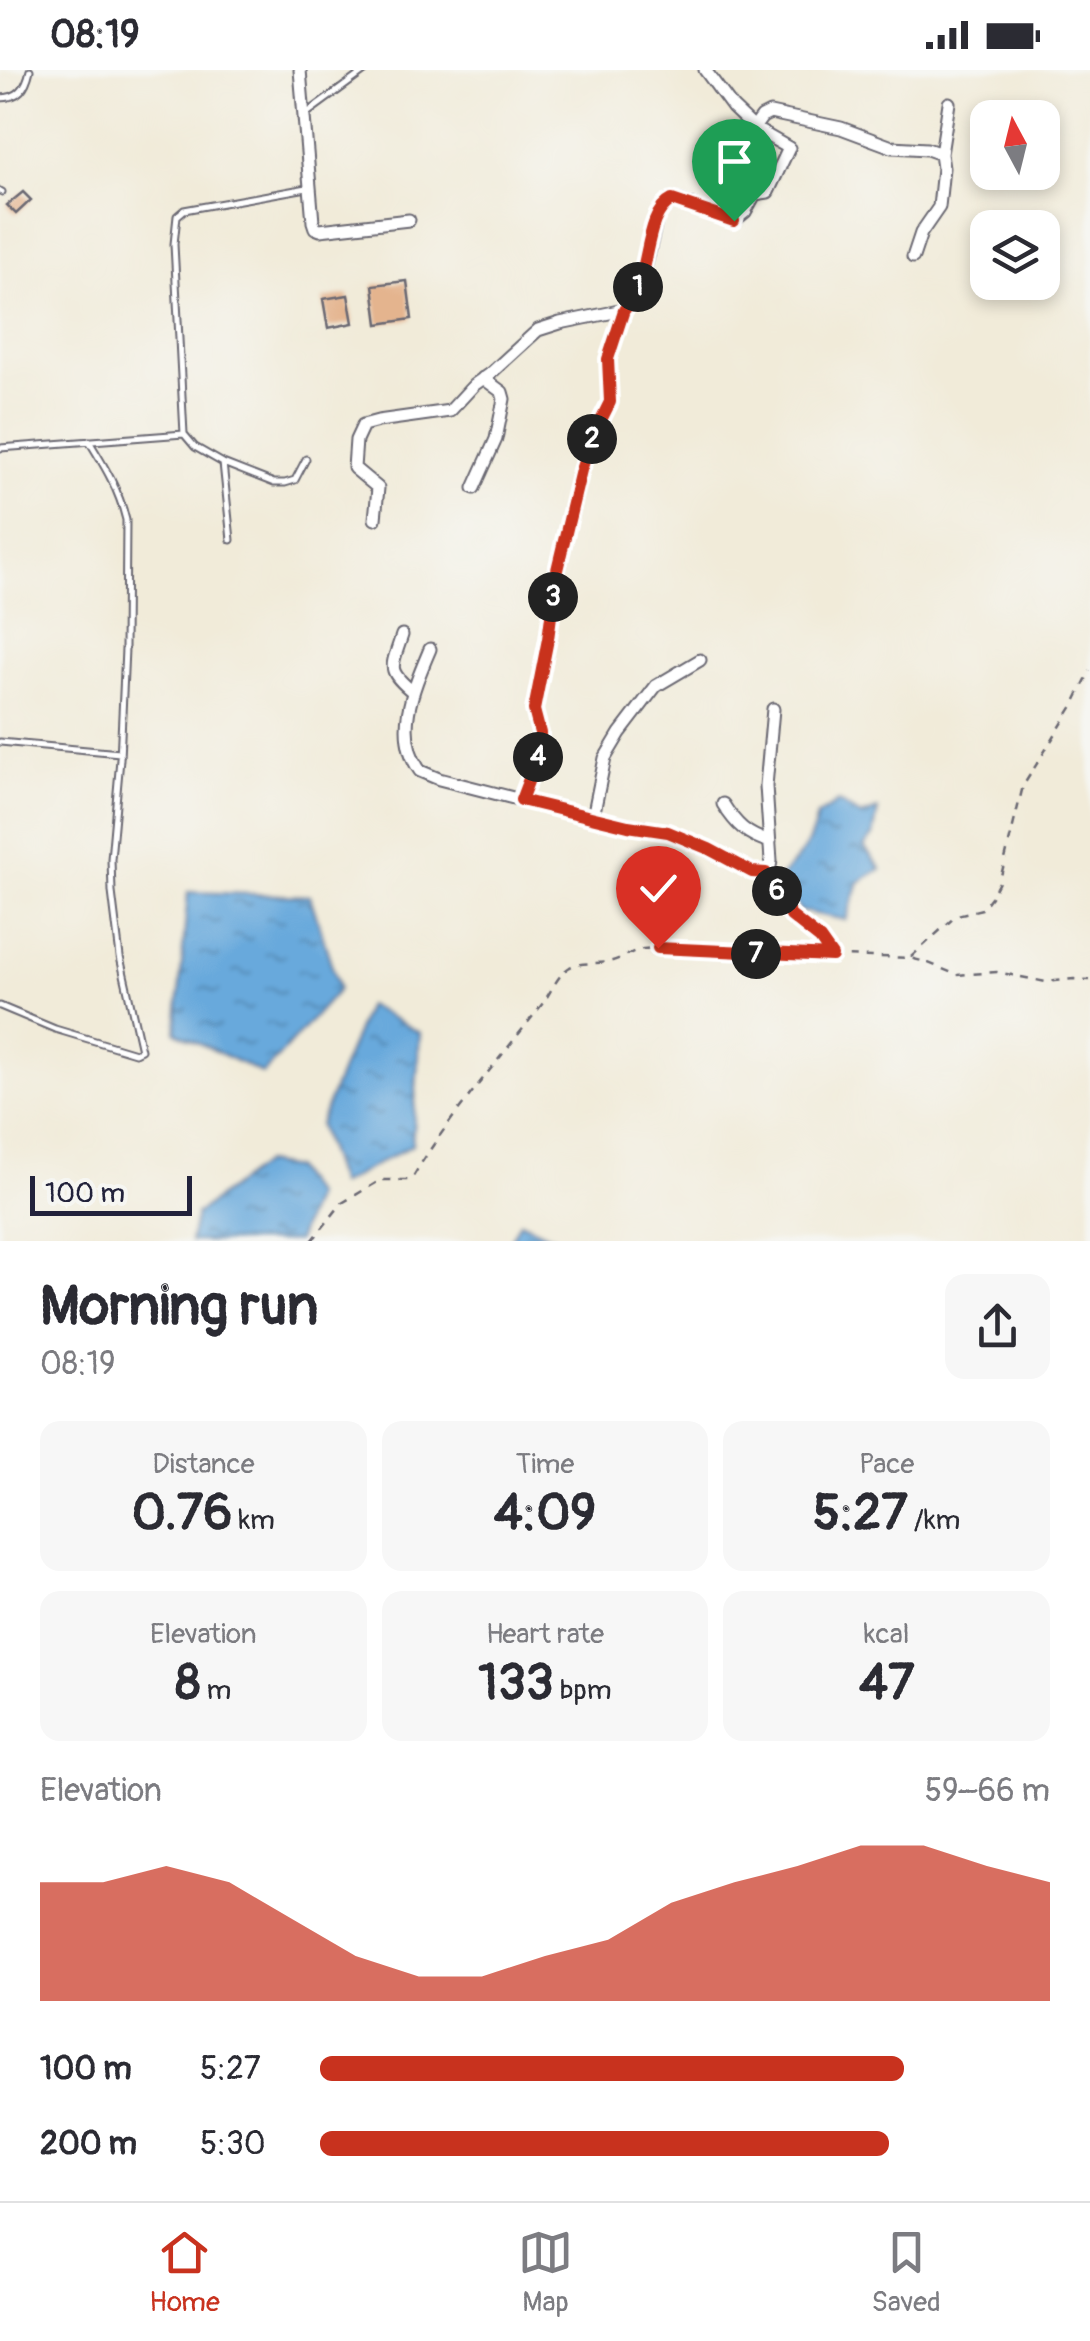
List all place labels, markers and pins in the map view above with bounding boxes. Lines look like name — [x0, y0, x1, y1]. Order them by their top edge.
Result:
pin — [692, 119, 777, 222]
pin: 1 — [613, 262, 663, 312]
pin: 2 — [567, 414, 617, 464]
pin: 3 — [528, 572, 578, 622]
pin: 4 — [513, 732, 563, 782]
pin — [616, 846, 701, 949]
pin: 6 — [752, 866, 802, 916]
pin: 7 — [731, 929, 781, 979]

